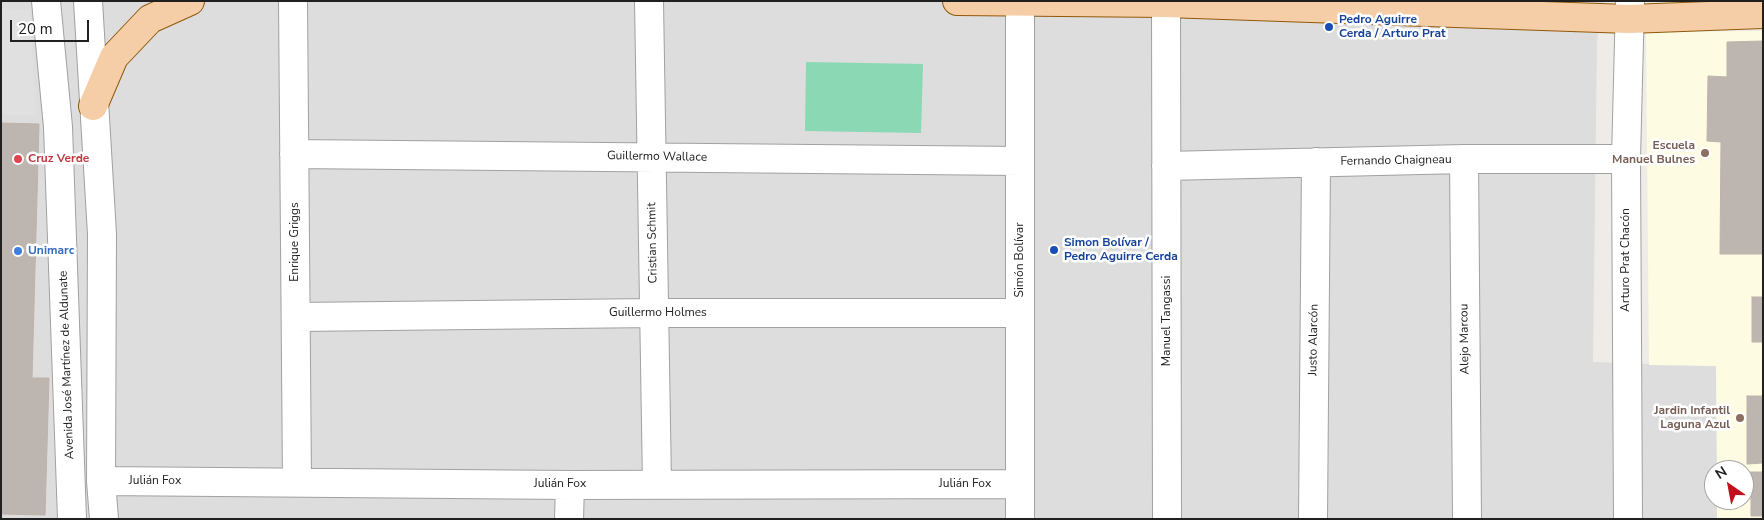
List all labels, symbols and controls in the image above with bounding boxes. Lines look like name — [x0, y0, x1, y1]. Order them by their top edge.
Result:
scale bar — [12, 10, 91, 42]
place label: Pedro Aguirre Cerda / Arturo Prat — [1339, 13, 1446, 41]
text: 20 m — [18, 19, 53, 39]
marker: Pedro Aguirre Cerda / Arturo Prat — [1323, 21, 1335, 33]
place label: Escuela Manuel Bulnes — [1612, 139, 1695, 167]
marker: Escuela Manuel Bulnes — [1699, 147, 1711, 159]
street label: Guillermo Wallace — [607, 149, 707, 165]
place label: Cruz Verde — [28, 152, 89, 166]
marker: Cruz Verde — [12, 153, 24, 165]
street label: Fernando Chaigneau — [1340, 153, 1452, 169]
street label: Enrique Griggs — [288, 202, 302, 282]
street label: Cristian Schmit — [645, 202, 661, 284]
street label: Arturo Prat Chacón — [1619, 208, 1633, 312]
street label: Simón Bolívar — [1013, 223, 1027, 297]
place label: Simon Bolívar / Pedro Aguirre Cerda — [1064, 236, 1178, 264]
place label: Unimarc — [28, 244, 74, 258]
marker: Simon Bolívar / Pedro Aguirre Cerda — [1048, 244, 1060, 256]
marker: Unimarc — [12, 245, 24, 257]
street label: Avenida José Martínez de Aldunate — [57, 270, 77, 460]
street label: Manuel Tangassi — [1160, 276, 1174, 366]
street label: Alejo Marcou — [1457, 303, 1473, 375]
street label: Justo Alarcón — [1306, 304, 1322, 376]
street label: Guillermo Holmes — [609, 306, 707, 320]
place label: Jardin Infantil Laguna Azul — [1654, 404, 1730, 432]
marker: Jardin Infantil Laguna Azul — [1734, 412, 1746, 424]
north arrow — [1704, 460, 1754, 510]
text: N — [1712, 462, 1731, 484]
street label: Julián Fox — [129, 474, 181, 488]
street label: Julián Fox — [534, 477, 586, 491]
street label: Julián Fox — [939, 477, 991, 491]

